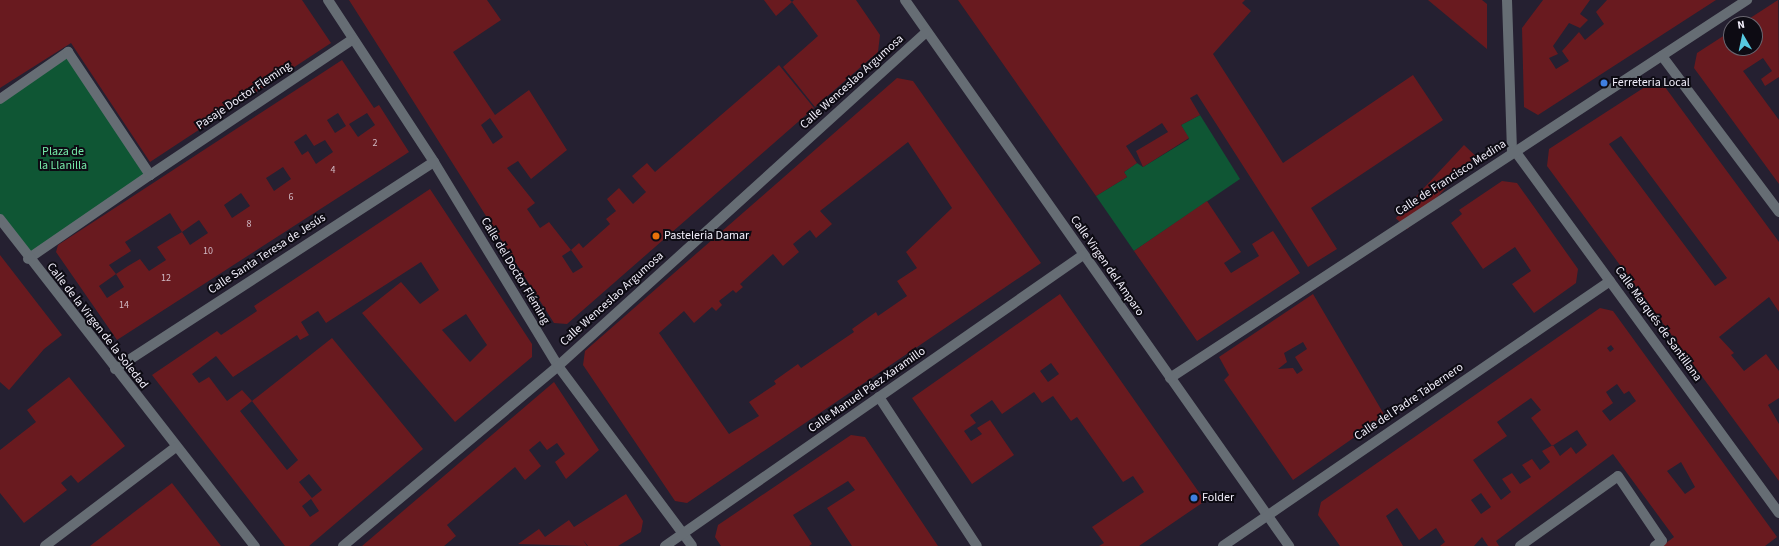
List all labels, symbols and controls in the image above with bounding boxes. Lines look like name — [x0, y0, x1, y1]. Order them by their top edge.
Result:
north arrow — [1723, 16, 1763, 56]
text: N — [1736, 17, 1746, 33]
street label: Calle Wenceslao Argumosa — [797, 32, 907, 132]
street label: Pasaje Doctor Fleming — [194, 59, 294, 133]
place label: Ferreteria Local — [1612, 76, 1690, 90]
marker: Ferreteria Local — [1599, 78, 1609, 88]
street label: Calle de Francisco Medina — [1393, 137, 1509, 219]
house number: 2 — [373, 138, 377, 150]
park label: Plaza de la Llanilla — [39, 145, 87, 173]
house number: 4 — [331, 165, 335, 177]
house number: 6 — [289, 192, 293, 204]
street label: Calle Santa Teresa de Jesús — [206, 211, 328, 297]
street label: Calle Virgen del Amparo — [1067, 213, 1147, 319]
street label: Calle del Doctor Fléming — [477, 215, 553, 327]
house number: 8 — [247, 219, 251, 231]
place label: Pasteleria Damar — [664, 229, 749, 243]
marker: Pasteleria Damar — [651, 231, 661, 241]
house number: 10 — [203, 246, 213, 258]
street label: Calle Wenceslao Argumosa — [557, 249, 667, 349]
street label: Calle de la Virgen de la Soledad — [43, 260, 151, 392]
street label: Calle Marqués de Santillana — [1611, 264, 1705, 384]
house number: 12 — [161, 273, 171, 285]
house number: 14 — [119, 300, 129, 312]
street label: Calle Manuel Páez Xaramillo — [806, 344, 928, 436]
street label: Calle del Padre Tabernero — [1352, 360, 1466, 444]
place label: Folder — [1202, 491, 1234, 505]
marker: Folder — [1189, 493, 1199, 503]

